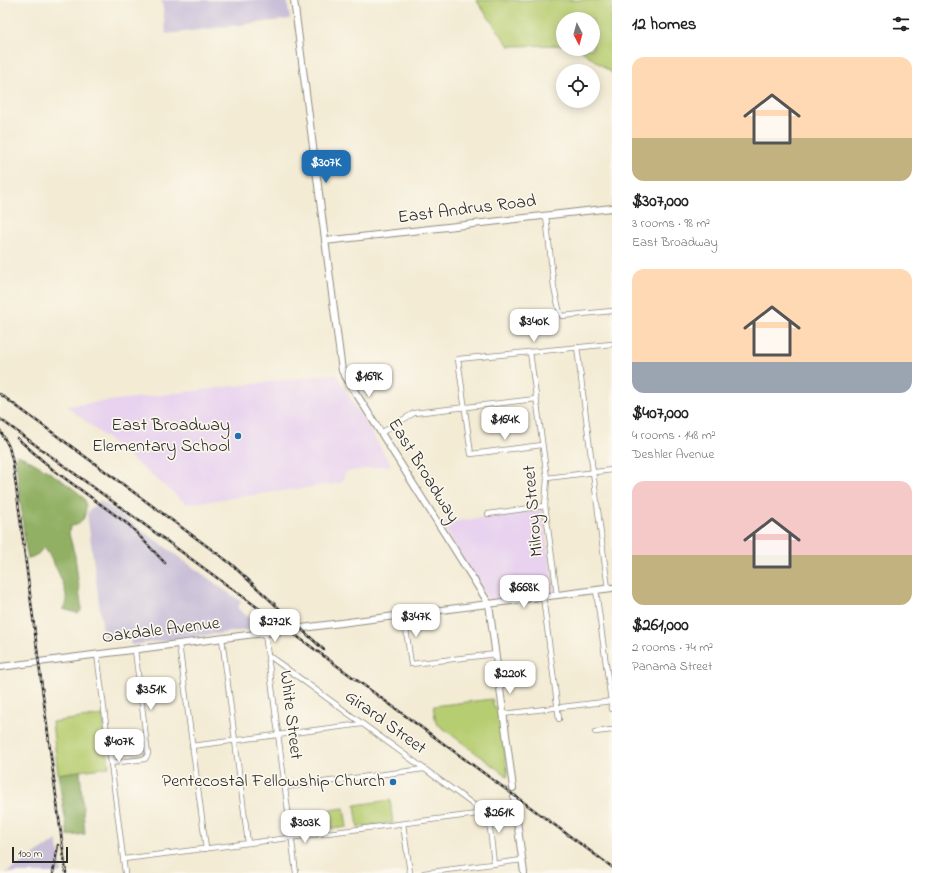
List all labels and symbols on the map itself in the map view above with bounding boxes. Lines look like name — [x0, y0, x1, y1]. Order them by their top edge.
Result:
north arrow — [556, 12, 600, 56]
pin: $307K — [298, 150, 354, 184]
street label: East Andrus Road — [396, 189, 538, 231]
pin: $340K — [506, 309, 562, 343]
pin: $169K — [341, 364, 397, 398]
pin: $164K — [477, 407, 533, 441]
place label: East Broadway Elementary School — [92, 413, 230, 460]
street label: East Broadway — [381, 414, 465, 528]
marker: East Broadway Elementary School — [233, 431, 243, 441]
street label: Milroy Street — [517, 464, 551, 558]
pin: $668K — [496, 575, 552, 609]
pin: $347K — [388, 604, 444, 638]
pin: $272K — [247, 609, 303, 643]
street label: Oakdale Avenue — [101, 611, 222, 651]
pin: $220K — [482, 661, 538, 695]
street label: White Street — [272, 669, 308, 761]
pin: $351K — [123, 677, 179, 711]
street label: Girard Street — [339, 684, 431, 762]
pin: $407K — [91, 729, 147, 763]
place label: Pentecostal Fellowship Church — [162, 769, 385, 795]
marker: Pentecostal Fellowship Church — [388, 777, 398, 787]
pin: $261K — [471, 800, 527, 834]
pin: $303K — [277, 810, 333, 844]
scale bar — [12, 845, 68, 864]

